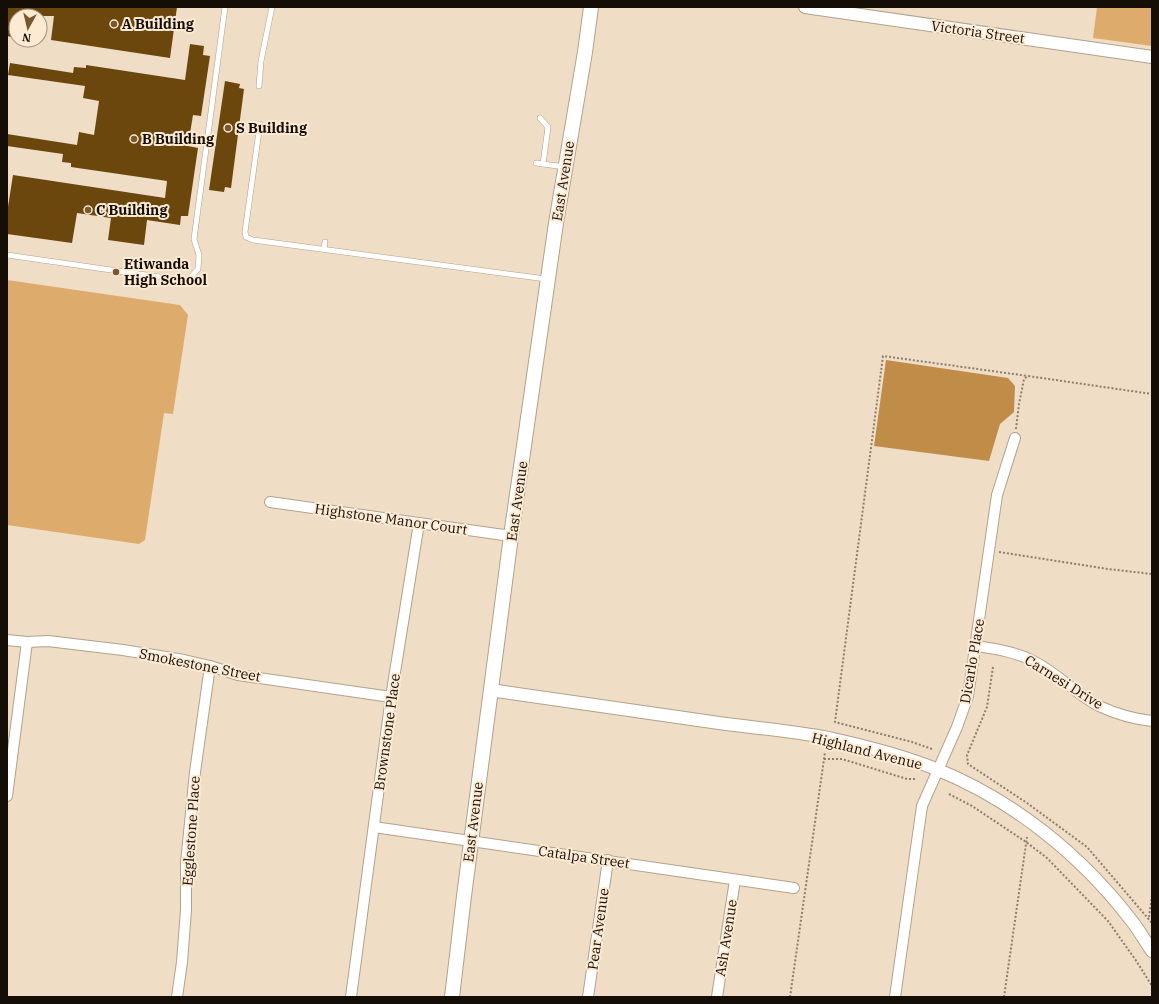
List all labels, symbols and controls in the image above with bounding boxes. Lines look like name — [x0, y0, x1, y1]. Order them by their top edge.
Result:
north arrow — [8, 8, 48, 48]
place label: A Building — [122, 15, 195, 33]
street label: Victoria Street — [930, 17, 1026, 47]
marker: A Building — [109, 19, 119, 29]
text: N — [21, 30, 32, 45]
place label: S Building — [236, 119, 308, 137]
marker: S Building — [223, 123, 233, 133]
place label: B Building — [142, 130, 215, 148]
marker: B Building — [129, 134, 139, 144]
street label: East Avenue — [548, 140, 578, 222]
place label: C Building — [96, 201, 168, 219]
marker: C Building — [83, 205, 93, 215]
place label: Etiwanda High School — [124, 255, 207, 289]
marker: Etiwanda High School — [111, 267, 121, 277]
street label: East Avenue — [502, 460, 532, 542]
street label: Highstone Manor Court — [313, 499, 469, 539]
street label: Dicarlo Place — [956, 617, 988, 705]
street label: Smokestone Street — [138, 644, 262, 686]
street label: Carnesi Drive — [1021, 651, 1107, 713]
street label: Brownstone Place — [370, 672, 404, 792]
street label: Highland Avenue — [810, 729, 924, 773]
street label: Egglestone Place — [178, 775, 204, 887]
street label: East Avenue — [459, 781, 487, 863]
street label: Catalpa Street — [537, 842, 631, 872]
street label: Pear Avenue — [583, 887, 613, 971]
street label: Ash Avenue — [711, 898, 741, 978]

